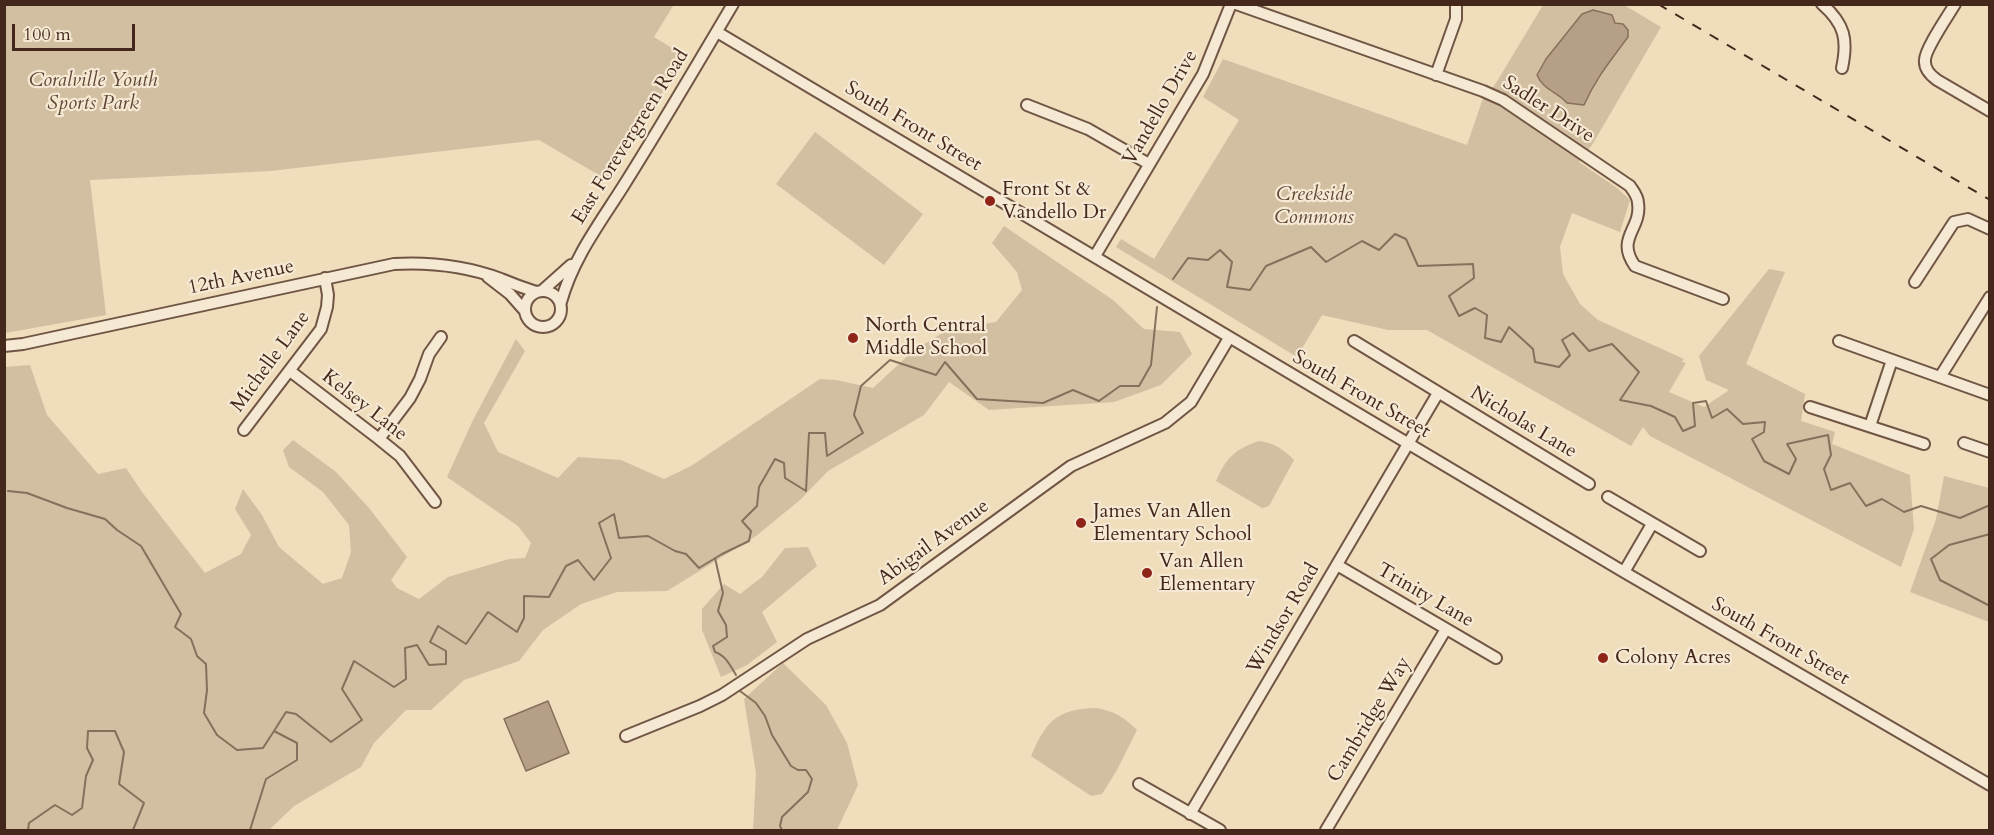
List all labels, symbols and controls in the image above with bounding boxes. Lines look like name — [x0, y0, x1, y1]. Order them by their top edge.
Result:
scale bar — [15, 12, 138, 50]
text: 100 m — [23, 22, 71, 47]
street label: East Forevergreen Road — [567, 45, 695, 229]
street label: Vandello Drive — [1118, 46, 1204, 170]
park label: Coralville Youth Sports Park — [29, 69, 157, 116]
street label: Sadler Drive — [1498, 71, 1598, 149]
street label: South Front Street — [840, 77, 986, 177]
place label: Front St & Vandello Dr — [1002, 178, 1106, 225]
park label: Creekside Commons — [1274, 183, 1354, 230]
marker: Front St & Vandello Dr — [983, 194, 997, 208]
street label: 12th Avenue — [186, 255, 296, 301]
street label: Michelle Lane — [226, 307, 316, 417]
place label: North Central Middle School — [865, 314, 987, 361]
marker: North Central Middle School — [846, 331, 860, 345]
street label: South Front Street — [1288, 346, 1434, 444]
street label: Kelsey Lane — [316, 365, 412, 447]
street label: Nicholas Lane — [1465, 382, 1581, 464]
street label: Abigail Avenue — [874, 495, 994, 591]
place label: James Van Allen Elementary School — [1093, 500, 1252, 547]
marker: James Van Allen Elementary School — [1074, 516, 1088, 530]
place label: Van Allen Elementary — [1159, 550, 1256, 597]
street label: Windsor Road — [1243, 559, 1325, 679]
street label: Trinity Lane — [1372, 559, 1478, 633]
marker: Van Allen Elementary — [1140, 566, 1154, 580]
street label: South Front Street — [1707, 593, 1853, 691]
place label: Colony Acres — [1615, 646, 1731, 670]
marker: Colony Acres — [1596, 651, 1610, 665]
street label: Cambridge Way — [1323, 653, 1417, 787]

